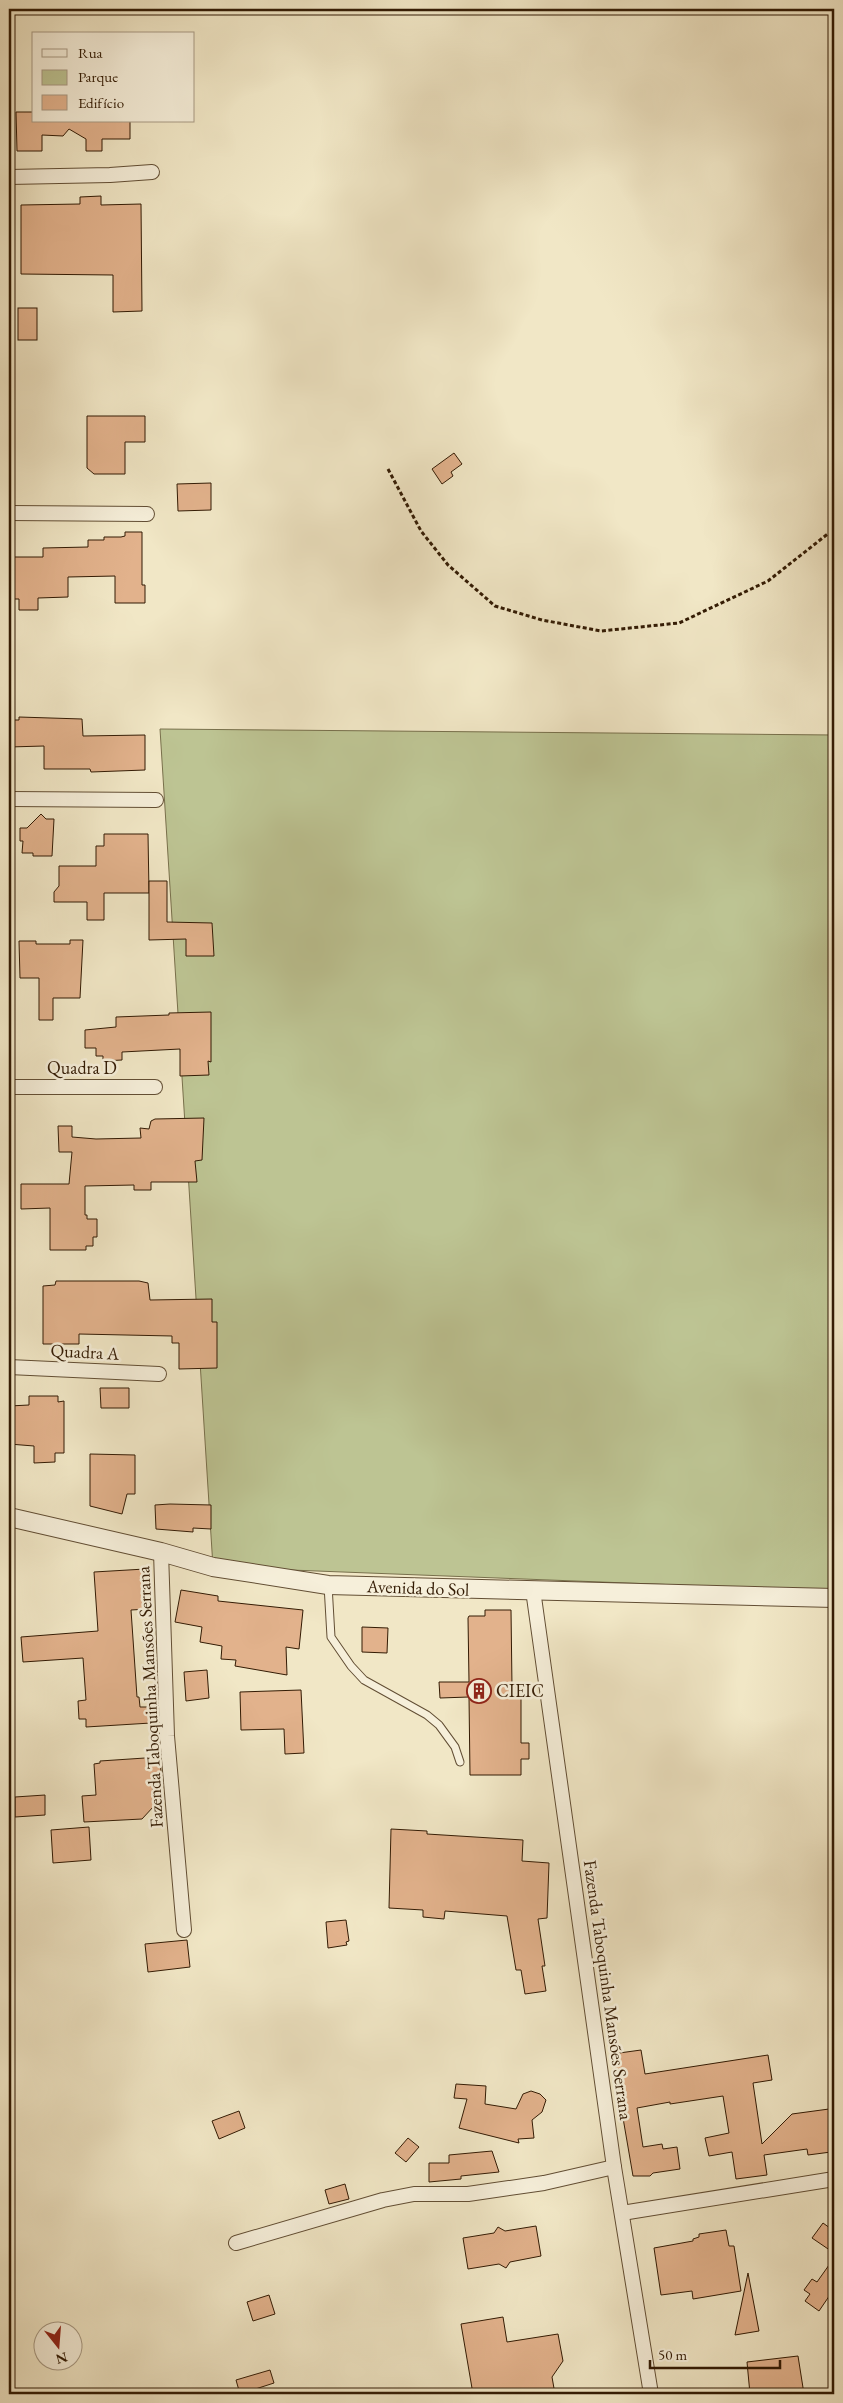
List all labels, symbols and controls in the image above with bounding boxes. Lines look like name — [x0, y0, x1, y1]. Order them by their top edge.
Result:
legend — [32, 32, 195, 122]
text: Rua — [78, 43, 103, 62]
text: Parque — [78, 67, 118, 86]
text: Edifício — [78, 93, 124, 112]
street label: Quadra D — [47, 1056, 117, 1079]
street label: Quadra A — [50, 1338, 121, 1365]
street label: Fazenda Taboquinha Mansões Serrana — [131, 1565, 168, 1828]
street label: Avenida do Sol — [365, 1574, 470, 1601]
building icon: CIEIC — [466, 1678, 492, 1704]
place label: CIEIC — [496, 1679, 544, 1702]
street label: Fazenda Taboquinha Mansões Serrana — [579, 1859, 638, 2122]
north arrow — [32, 2320, 82, 2370]
scale bar — [650, 2338, 780, 2370]
text: 50 m — [658, 2345, 687, 2364]
text: N — [53, 2348, 70, 2369]

